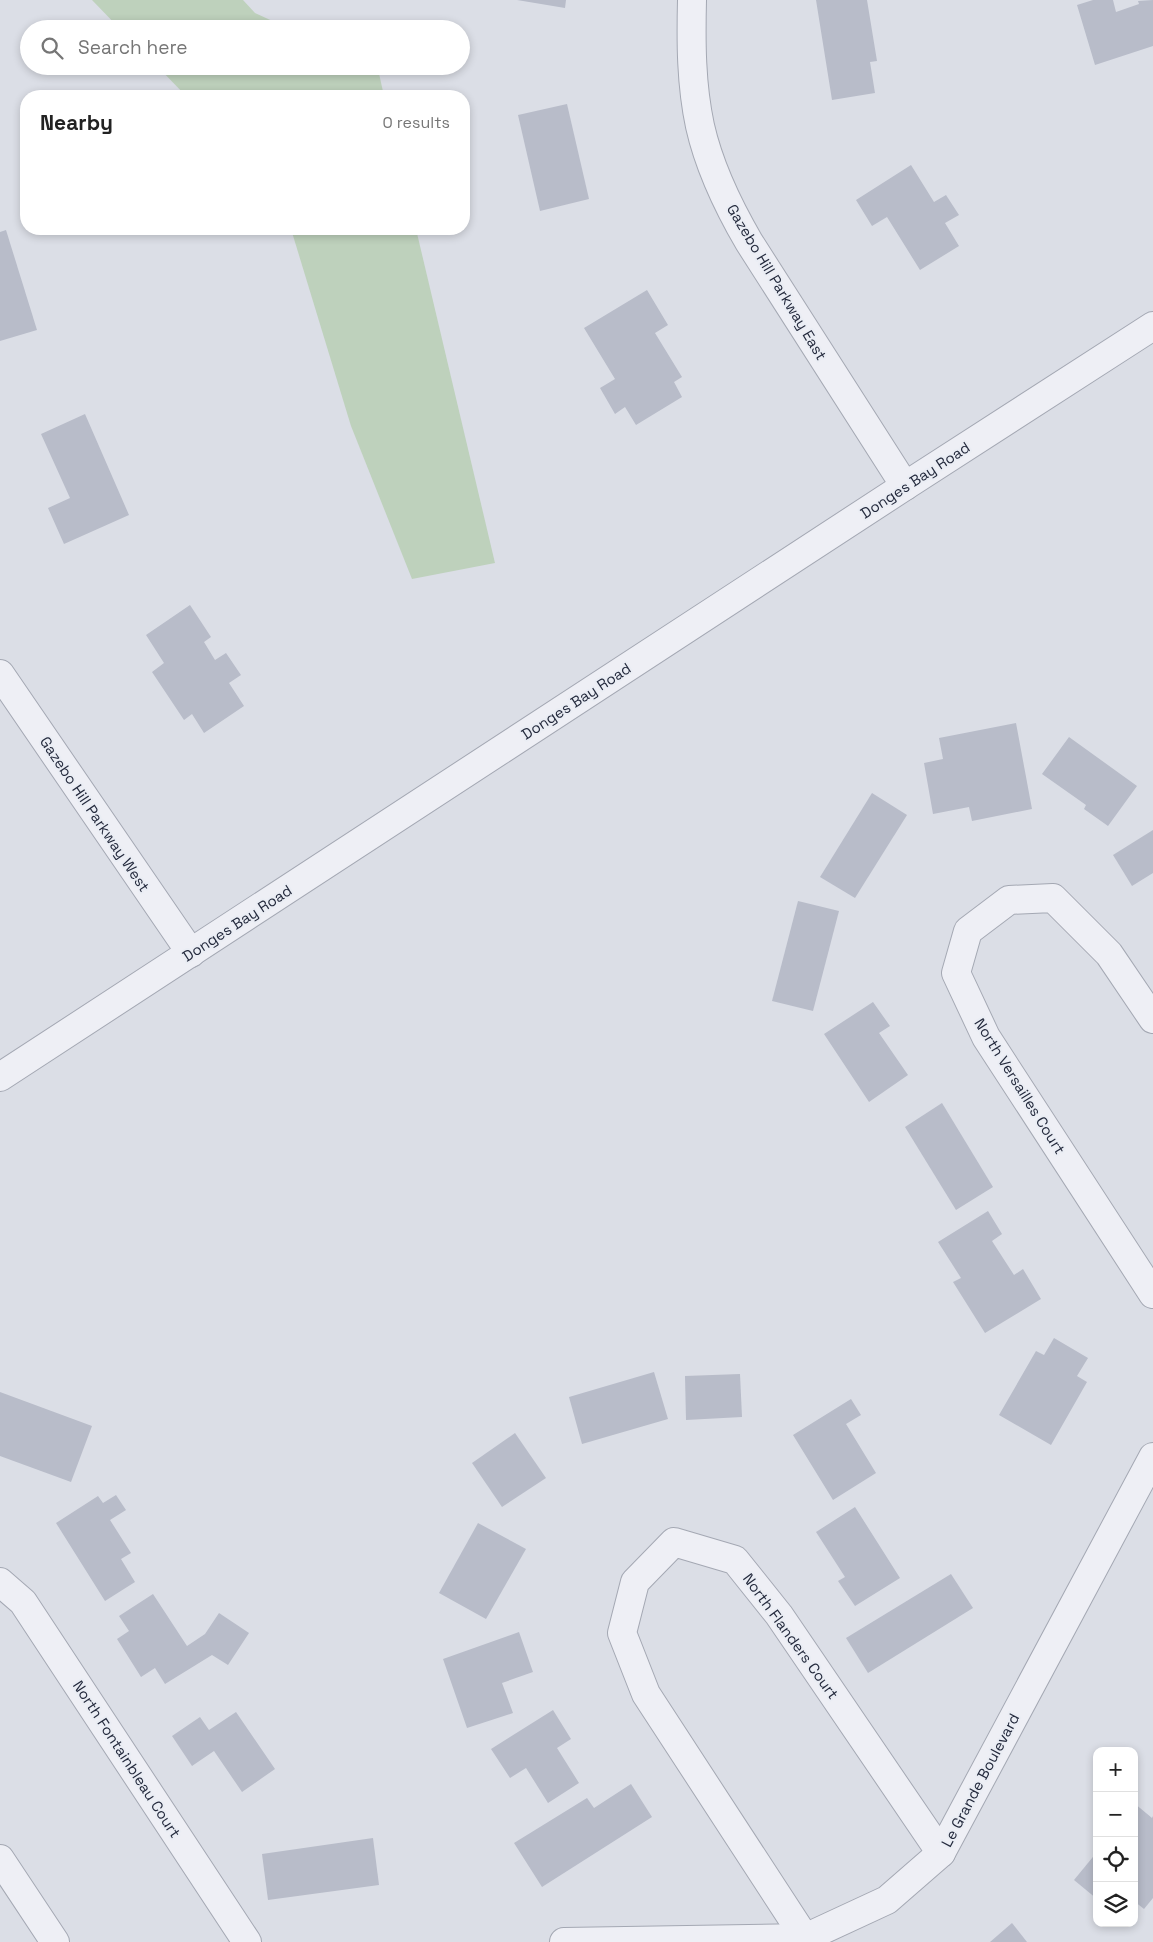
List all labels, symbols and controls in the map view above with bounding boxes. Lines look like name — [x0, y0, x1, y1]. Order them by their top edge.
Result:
search box — [20, 20, 470, 75]
icon: search — [38, 34, 66, 62]
text: Search here — [78, 35, 188, 60]
text: Nearby — [40, 109, 113, 136]
text: 0 results — [382, 112, 450, 133]
street label: Gazebo Hill Parkway East — [723, 201, 831, 364]
street label: Donges Bay Road — [857, 437, 973, 523]
street label: Donges Bay Road — [518, 658, 634, 744]
street label: Gazebo Hill Parkway West — [36, 733, 154, 895]
street label: Donges Bay Road — [179, 880, 295, 966]
street label: North Versailles Court — [970, 1015, 1070, 1157]
street label: North Flanders Court — [739, 1569, 843, 1703]
street label: North Fontainbleau Court — [69, 1677, 185, 1841]
street label: Le Grande Boulevard — [937, 1710, 1023, 1850]
map controls — [1093, 1747, 1138, 1927]
button: + — [1093, 1747, 1138, 1792]
button: − — [1093, 1792, 1138, 1837]
button: locate — [1093, 1837, 1138, 1882]
button: layers — [1093, 1882, 1138, 1927]

